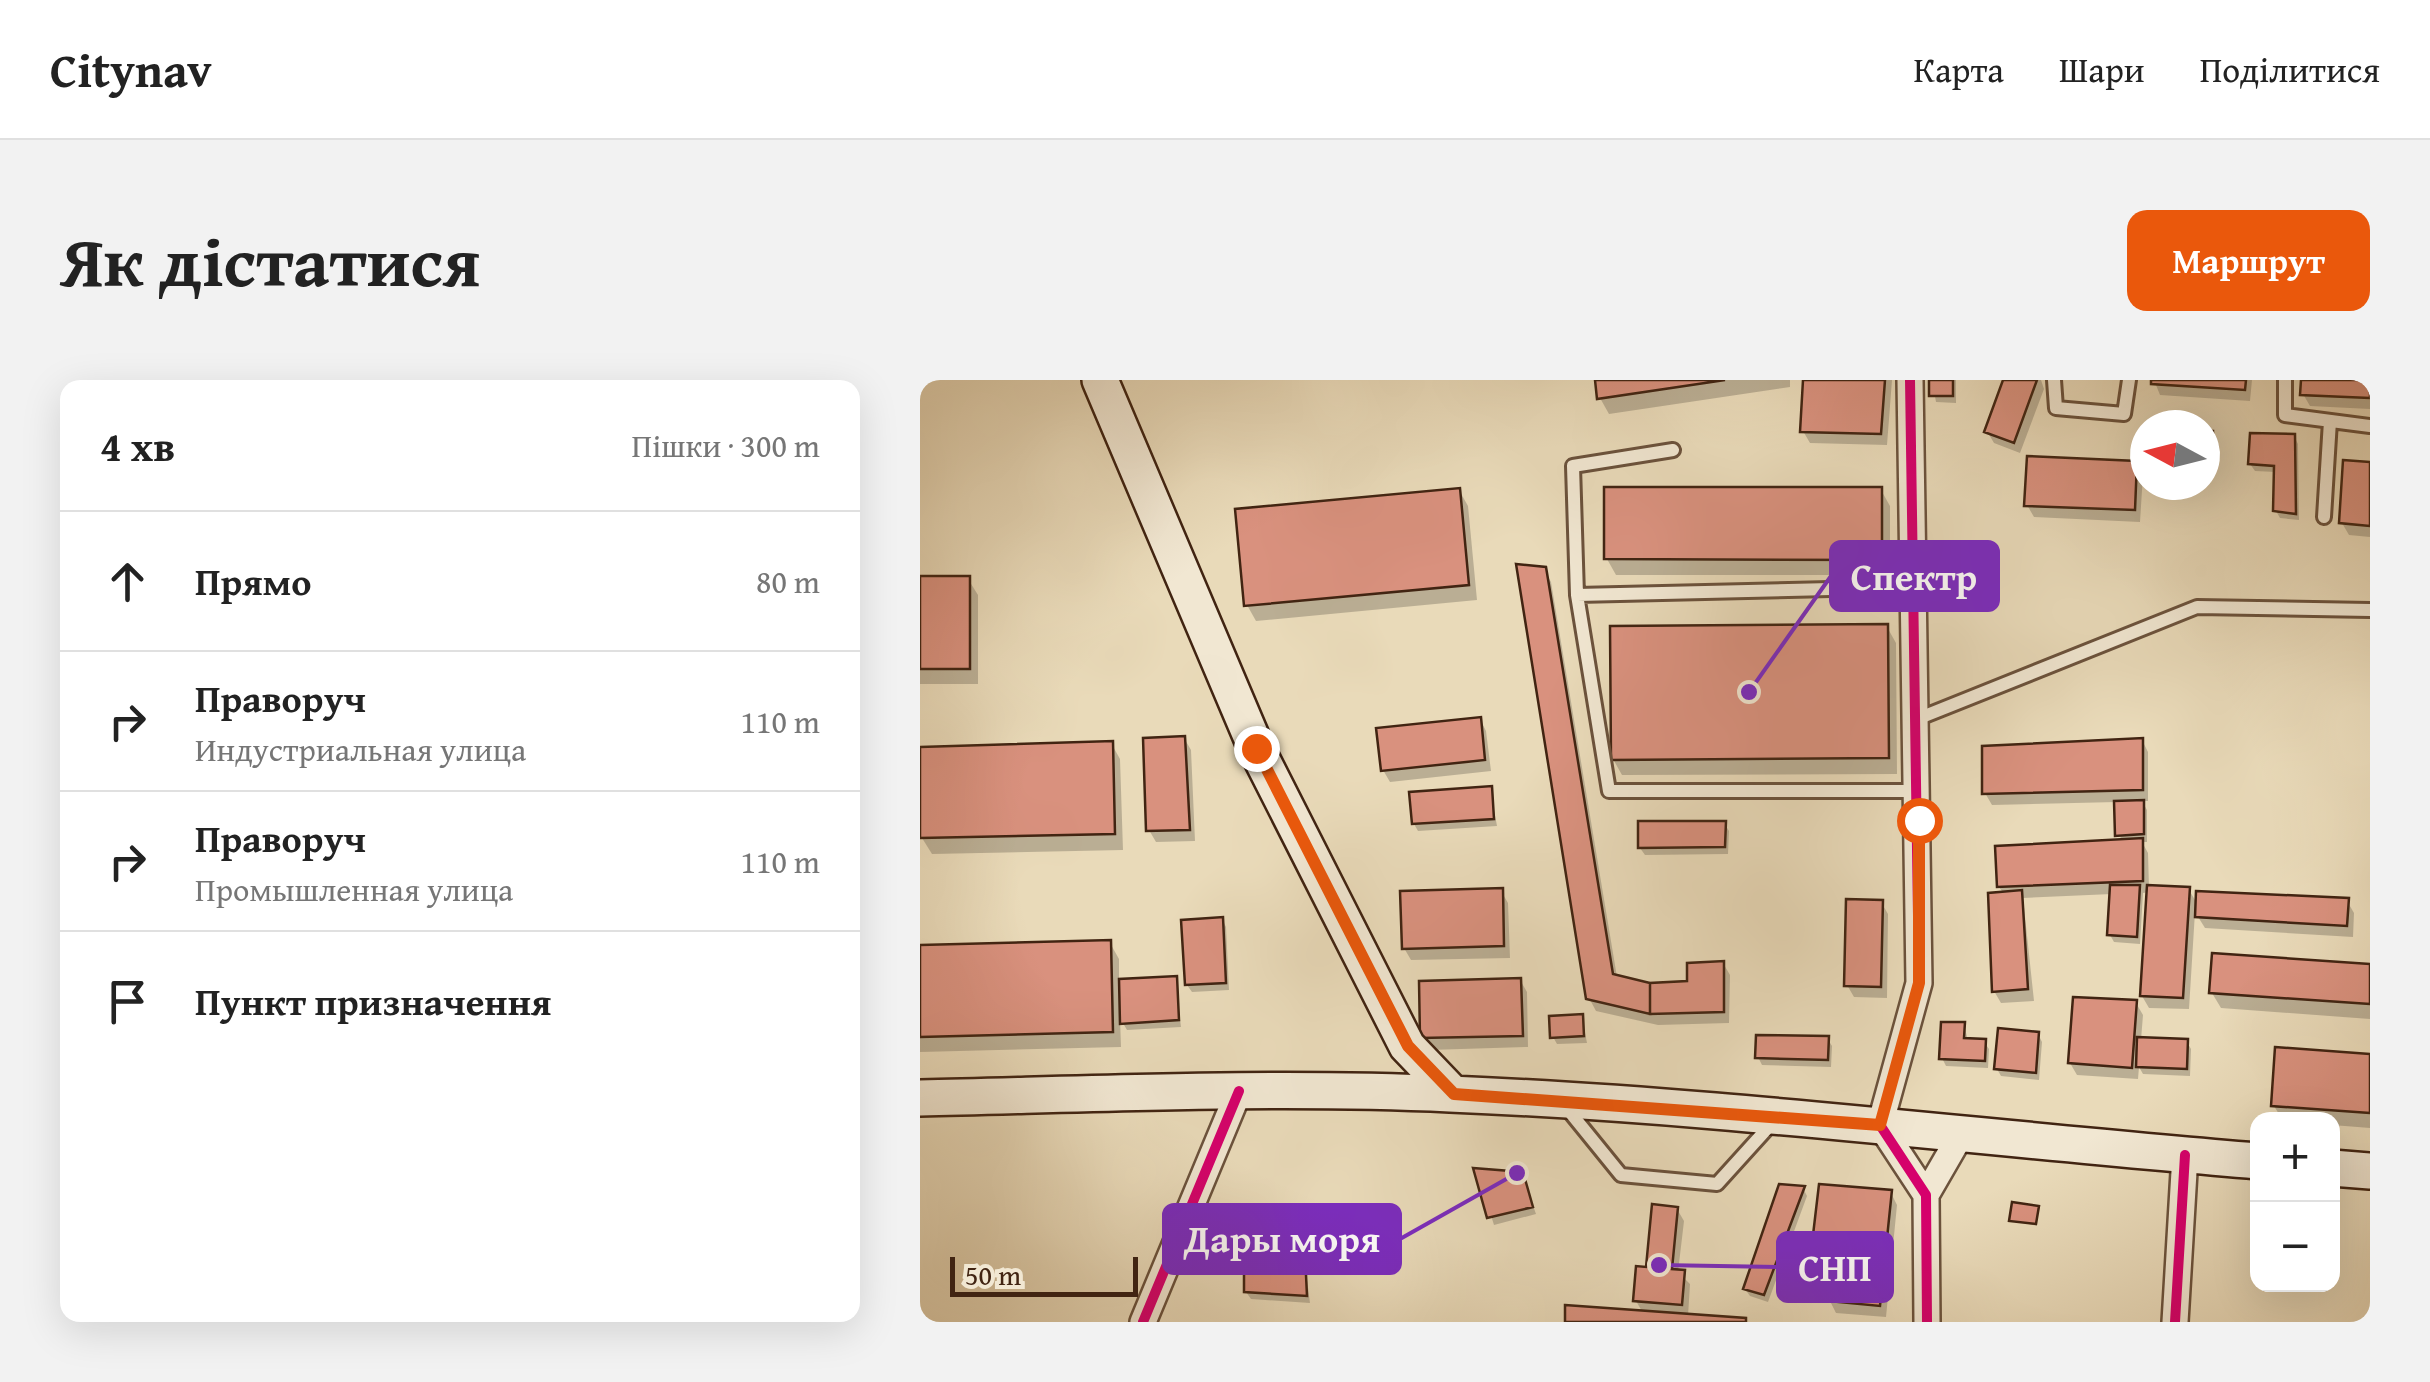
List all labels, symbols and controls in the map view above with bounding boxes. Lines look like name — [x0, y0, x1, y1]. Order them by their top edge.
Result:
text: Citynav — [50, 34, 212, 105]
text: Карта — [1913, 44, 2004, 95]
text: Шари — [2059, 44, 2145, 95]
text: Поділитися — [2200, 44, 2380, 95]
text: Як дістатися — [60, 209, 480, 312]
button: Маршрут — [2127, 210, 2370, 311]
north arrow — [2130, 410, 2220, 500]
text: 4 хв — [100, 415, 175, 476]
text: Пішки · 300 m — [632, 422, 820, 469]
callout: Спектр — [1831, 542, 1998, 610]
text: Спектр — [1851, 548, 1977, 604]
text: Прямо — [195, 553, 311, 609]
icon: ahead — [100, 554, 155, 609]
text: 80 m — [756, 558, 820, 605]
text: Праворуч — [195, 670, 366, 726]
icon: right — [100, 694, 155, 749]
text: 110 m — [741, 698, 820, 745]
text: Индустриальная улица — [195, 726, 526, 773]
route end — [1234, 726, 1280, 772]
route start — [1897, 798, 1943, 844]
text: Праворуч — [195, 810, 366, 866]
icon: right — [100, 834, 155, 889]
text: 110 m — [741, 838, 820, 885]
text: Промышленная улица — [195, 866, 513, 913]
text: Пункт призначення — [195, 973, 551, 1029]
icon: arrive — [100, 974, 155, 1029]
map controls — [2250, 1112, 2340, 1292]
button: + — [2250, 1112, 2340, 1202]
button: − — [2250, 1202, 2340, 1292]
callout: Дары моря — [1164, 1205, 1400, 1273]
text: Дары моря — [1183, 1210, 1380, 1266]
callout: СНП — [1778, 1233, 1892, 1301]
text: СНП — [1798, 1239, 1872, 1295]
scale bar — [950, 1252, 1138, 1296]
text: 50 m — [965, 1254, 1021, 1295]

